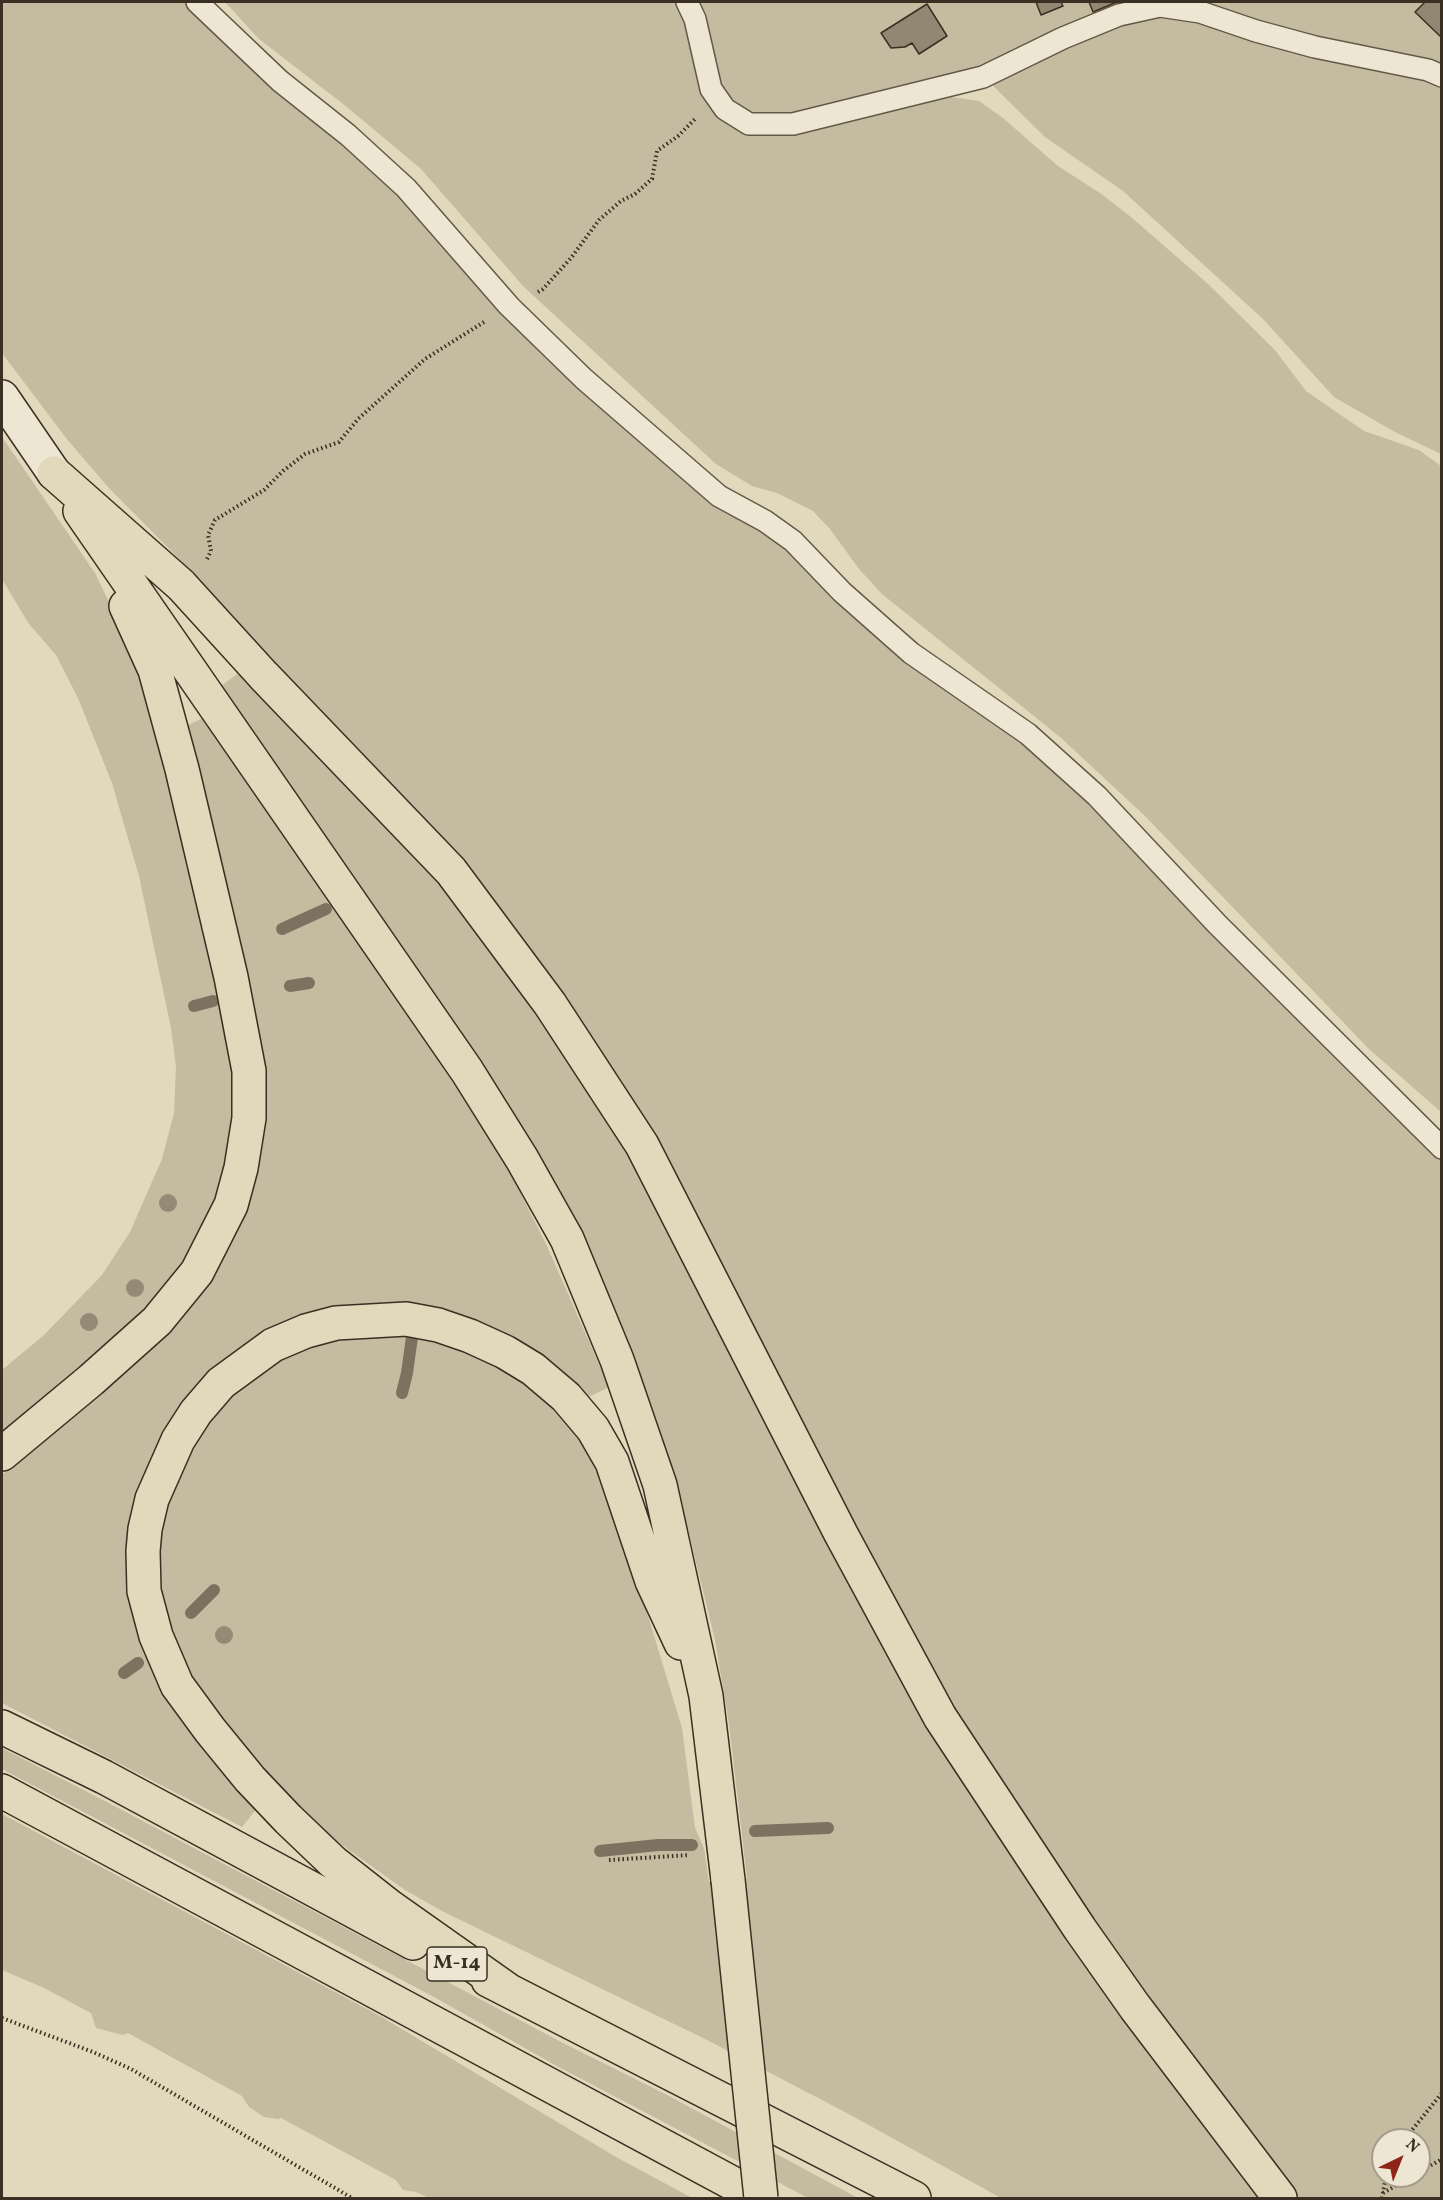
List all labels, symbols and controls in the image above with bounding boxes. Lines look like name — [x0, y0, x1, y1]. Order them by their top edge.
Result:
road number: М-14 — [427, 1947, 487, 1981]
north arrow — [1371, 2128, 1431, 2188]
text: N — [1400, 2134, 1424, 2158]

